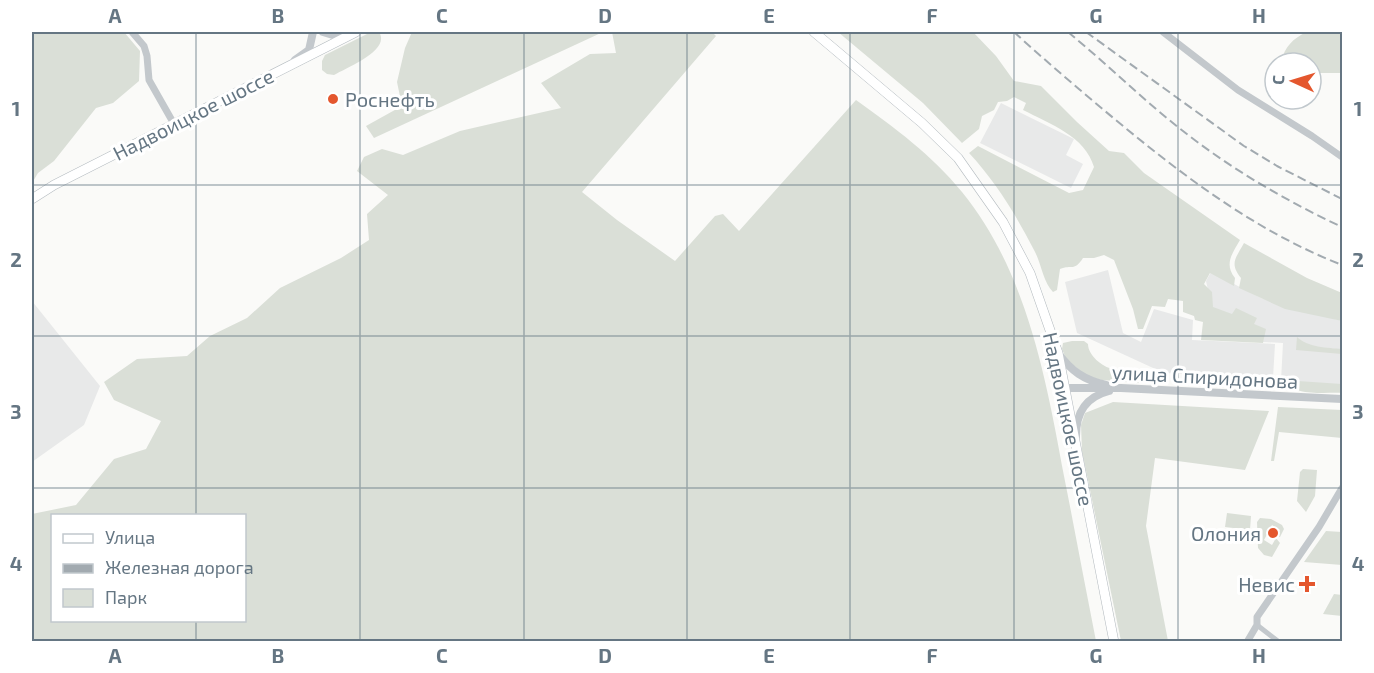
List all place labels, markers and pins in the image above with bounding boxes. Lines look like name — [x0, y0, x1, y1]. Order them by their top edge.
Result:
place label: Роснефть — [345, 87, 435, 111]
marker: Роснефть — [326, 92, 340, 106]
place label: Олония — [1191, 521, 1261, 545]
marker: Олония — [1266, 526, 1280, 540]
place label: Невис — [1238, 572, 1295, 596]
marker: Невис — [1300, 577, 1314, 591]

